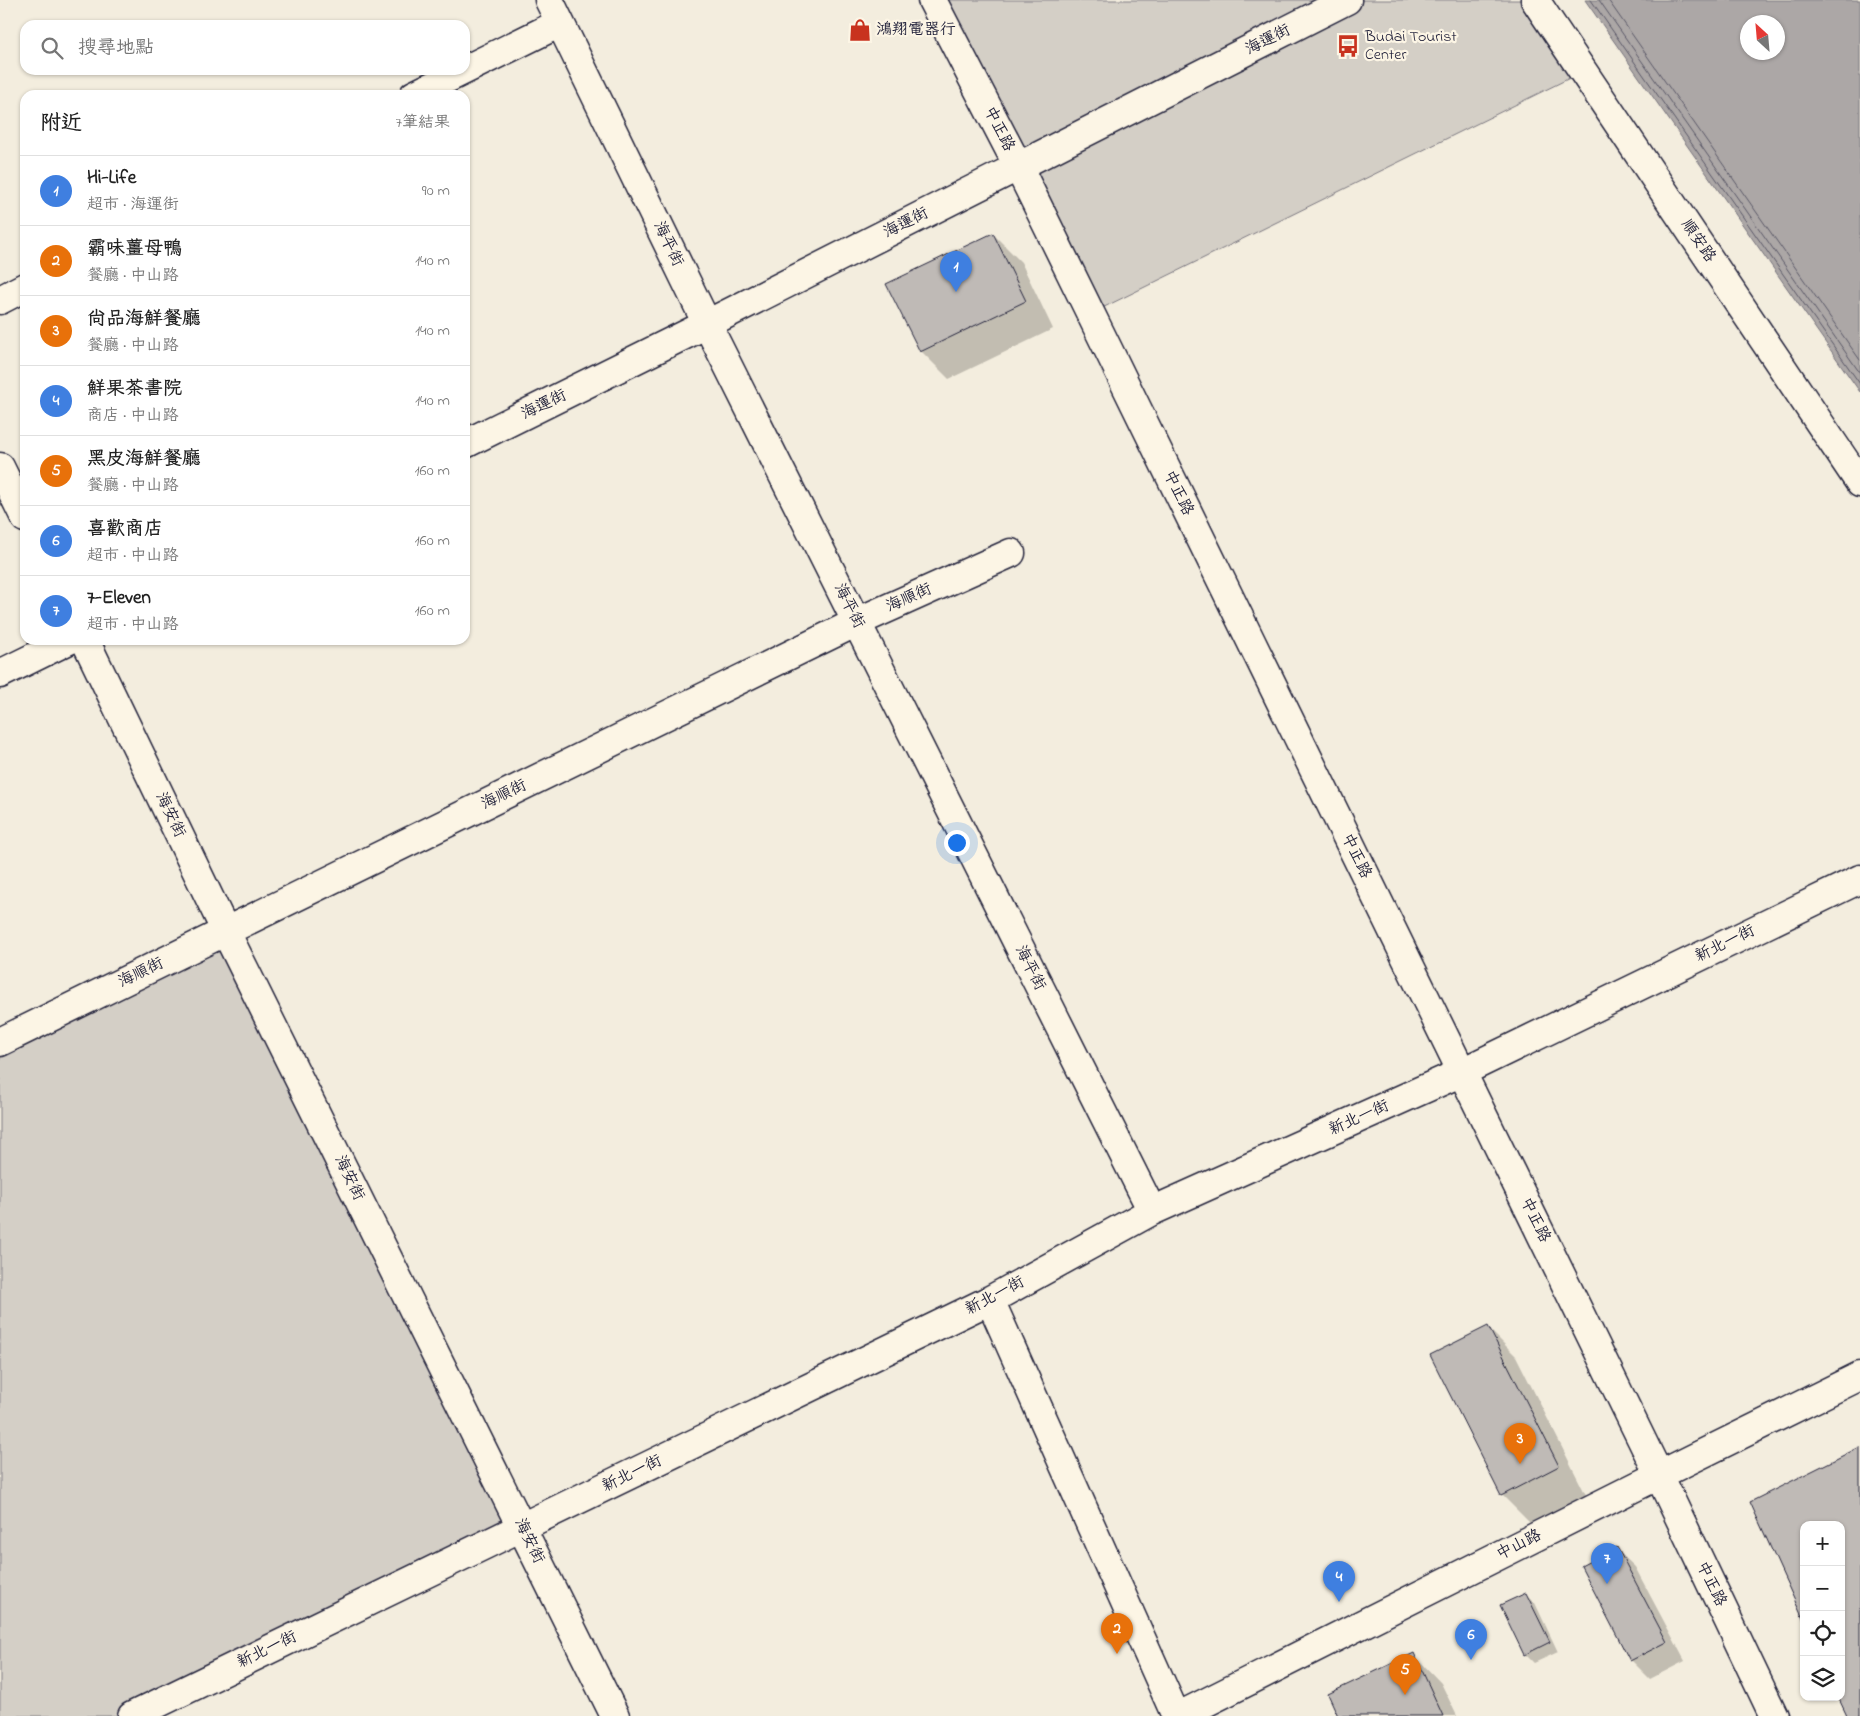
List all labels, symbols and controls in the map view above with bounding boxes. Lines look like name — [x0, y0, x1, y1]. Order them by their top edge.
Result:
north arrow — [1740, 15, 1785, 60]
shop icon: 鴻翔電器行 — [847, 17, 873, 43]
place label: 鴻翔電器行 — [876, 18, 956, 42]
street label: 海運街 — [1241, 18, 1295, 62]
search box — [20, 20, 470, 75]
place label: Budai Tourist Center — [1364, 25, 1457, 67]
bus stop icon: Budai Tourist Center — [1335, 33, 1361, 59]
icon: search — [38, 34, 66, 62]
text: 搜尋地點 — [78, 35, 154, 62]
street label: 中正路 — [977, 102, 1021, 156]
text: 附近 — [40, 109, 82, 139]
text: 7筆結果 — [395, 111, 450, 135]
text: Hi-Life — [87, 165, 136, 192]
text: 1 — [53, 179, 59, 203]
text: 90 m — [422, 179, 450, 203]
text: 超市 · 海運街 — [87, 193, 178, 217]
street label: 海運街 — [879, 201, 933, 245]
street label: 順安路 — [1675, 214, 1721, 268]
street label: 海平街 — [647, 217, 689, 271]
text: 霸味薑母鴨 — [87, 236, 182, 263]
text: 2 — [52, 249, 60, 273]
text: 140 m — [415, 249, 450, 273]
pin: 1 — [940, 251, 972, 292]
text: 餐廳 · 中山路 — [87, 264, 178, 288]
text: 尚品海鮮餐廳 — [87, 306, 201, 333]
text: 3 — [53, 319, 59, 343]
text: 140 m — [415, 319, 450, 343]
text: 餐廳 · 中山路 — [87, 334, 178, 358]
text: 鮮果茶書院 — [87, 376, 182, 403]
street label: 海運街 — [517, 384, 571, 426]
text: 4 — [53, 389, 59, 413]
text: 140 m — [415, 389, 450, 413]
text: 商店 · 中山路 — [87, 404, 178, 428]
text: 黑皮海鮮餐廳 — [87, 446, 201, 473]
text: 5 — [51, 459, 61, 483]
text: 160 m — [415, 459, 450, 483]
street label: 中正路 — [1157, 466, 1199, 520]
text: 餐廳 · 中山路 — [87, 474, 178, 498]
text: 喜歡商店 — [87, 516, 163, 543]
text: 6 — [52, 529, 60, 553]
text: 160 m — [415, 529, 450, 553]
text: 超市 · 中山路 — [87, 544, 178, 568]
street label: 海順街 — [882, 577, 936, 619]
street label: 海平街 — [827, 579, 871, 633]
text: 7-Eleven — [87, 585, 151, 612]
text: 7 — [53, 599, 59, 623]
text: 160 m — [415, 599, 450, 623]
text: 超市 · 中山路 — [87, 613, 178, 637]
street label: 海順街 — [477, 774, 531, 816]
street label: 海安街 — [149, 788, 191, 842]
street label: 中正路 — [1335, 829, 1377, 883]
your location — [944, 830, 970, 856]
street label: 新北一街 — [1691, 919, 1759, 969]
street label: 海平街 — [1008, 941, 1052, 995]
street label: 海順街 — [114, 952, 168, 994]
street label: 新北一街 — [1325, 1094, 1393, 1142]
street label: 海安街 — [328, 1151, 370, 1205]
street label: 中正路 — [1514, 1193, 1556, 1247]
street label: 新北一街 — [961, 1270, 1029, 1322]
pin: 3 — [1504, 1423, 1536, 1464]
street label: 新北一街 — [598, 1449, 666, 1499]
street label: 海安街 — [508, 1514, 550, 1568]
map controls — [1800, 1521, 1845, 1701]
button: + — [1800, 1521, 1845, 1566]
street label: 中山路 — [1492, 1523, 1546, 1567]
pin: 7 — [1591, 1543, 1623, 1584]
street label: 中正路 — [1690, 1557, 1732, 1611]
pin: 4 — [1323, 1561, 1355, 1602]
button: − — [1800, 1566, 1845, 1611]
button: locate — [1800, 1611, 1845, 1656]
pin: 2 — [1101, 1613, 1133, 1654]
pin: 6 — [1455, 1619, 1487, 1660]
street label: 新北一街 — [233, 1625, 301, 1675]
pin: 5 — [1389, 1654, 1421, 1695]
button: layers — [1800, 1656, 1845, 1701]

